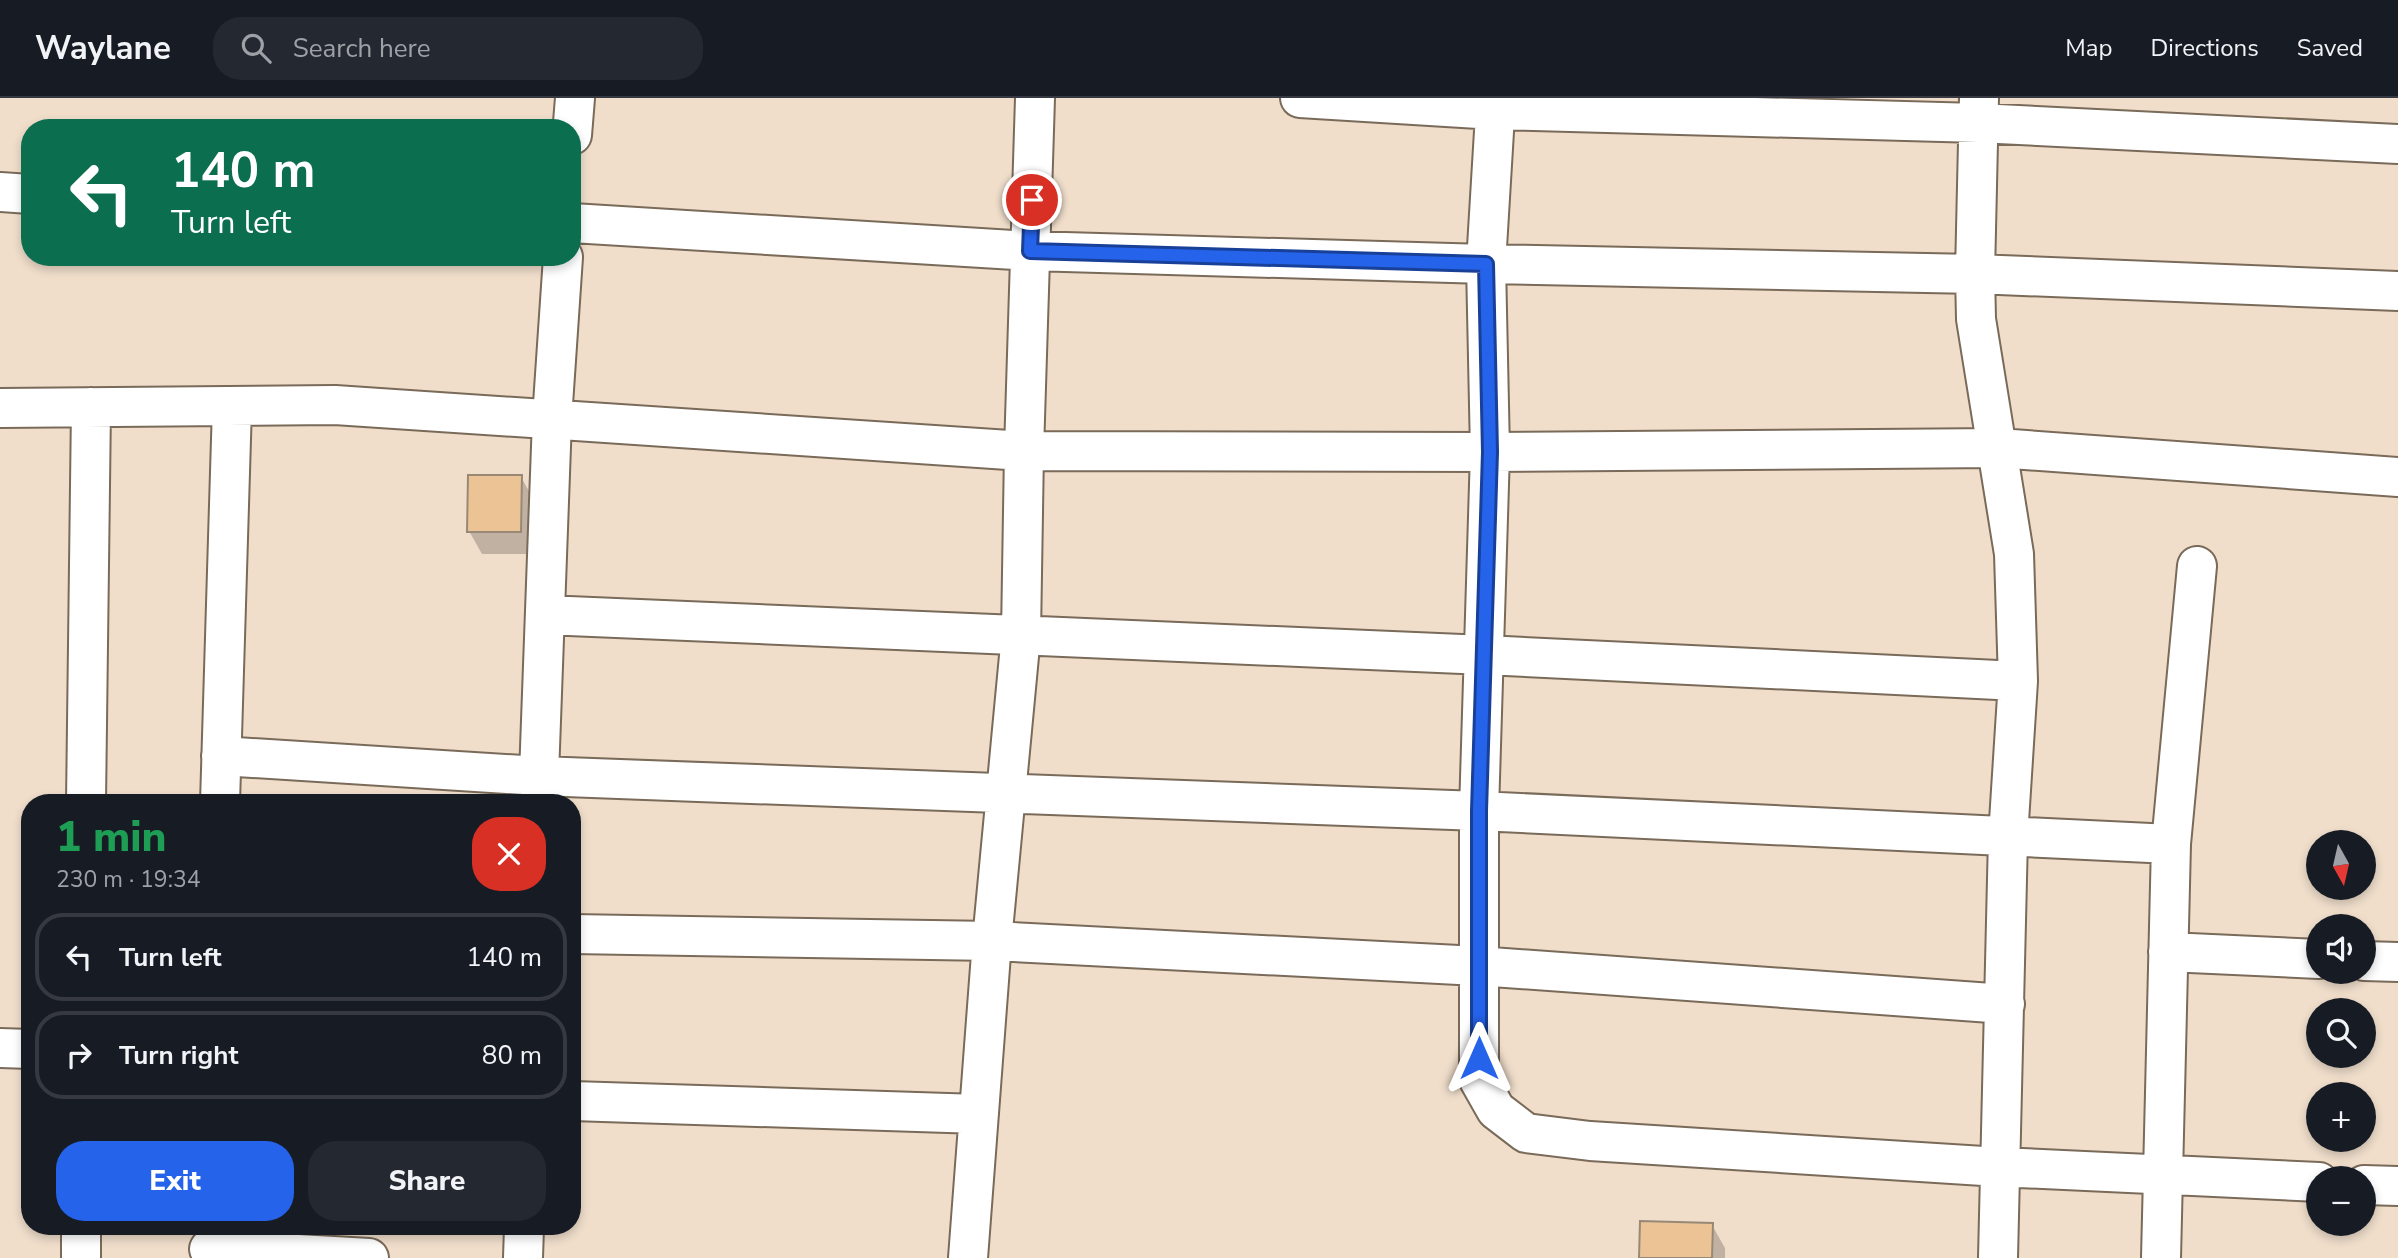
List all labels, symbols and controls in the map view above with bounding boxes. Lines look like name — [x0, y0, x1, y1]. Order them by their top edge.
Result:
search box — [213, 17, 703, 80]
text: Waylane — [35, 26, 171, 71]
icon: search — [237, 29, 275, 67]
text: Search here — [293, 31, 431, 66]
text: Map — [2065, 32, 2112, 64]
text: Directions — [2150, 32, 2259, 64]
text: Saved — [2297, 32, 2363, 64]
text: 140 m — [171, 137, 315, 204]
icon: left — [56, 147, 147, 238]
pin — [1002, 170, 1062, 230]
icon: arrive — [1013, 181, 1051, 219]
text: Turn left — [171, 201, 291, 244]
text: 1 min — [56, 809, 166, 866]
button: close — [472, 817, 546, 891]
north arrow — [2306, 830, 2376, 900]
map controls — [2306, 830, 2376, 1236]
text: 230 m · 19:34 — [56, 864, 201, 895]
button: sound — [2306, 914, 2376, 984]
icon: left — [60, 938, 98, 976]
text: Turn left — [119, 940, 222, 975]
text: 140 m — [466, 940, 542, 975]
button: search — [2306, 998, 2376, 1068]
position arrow — [1442, 1021, 1516, 1095]
icon: right — [60, 1036, 98, 1074]
text: Turn right — [119, 1038, 238, 1073]
text: 80 m — [482, 1038, 542, 1073]
button: + — [2306, 1082, 2376, 1152]
button: Exit — [56, 1141, 294, 1221]
button: Share — [308, 1141, 546, 1221]
button: − — [2306, 1166, 2376, 1236]

